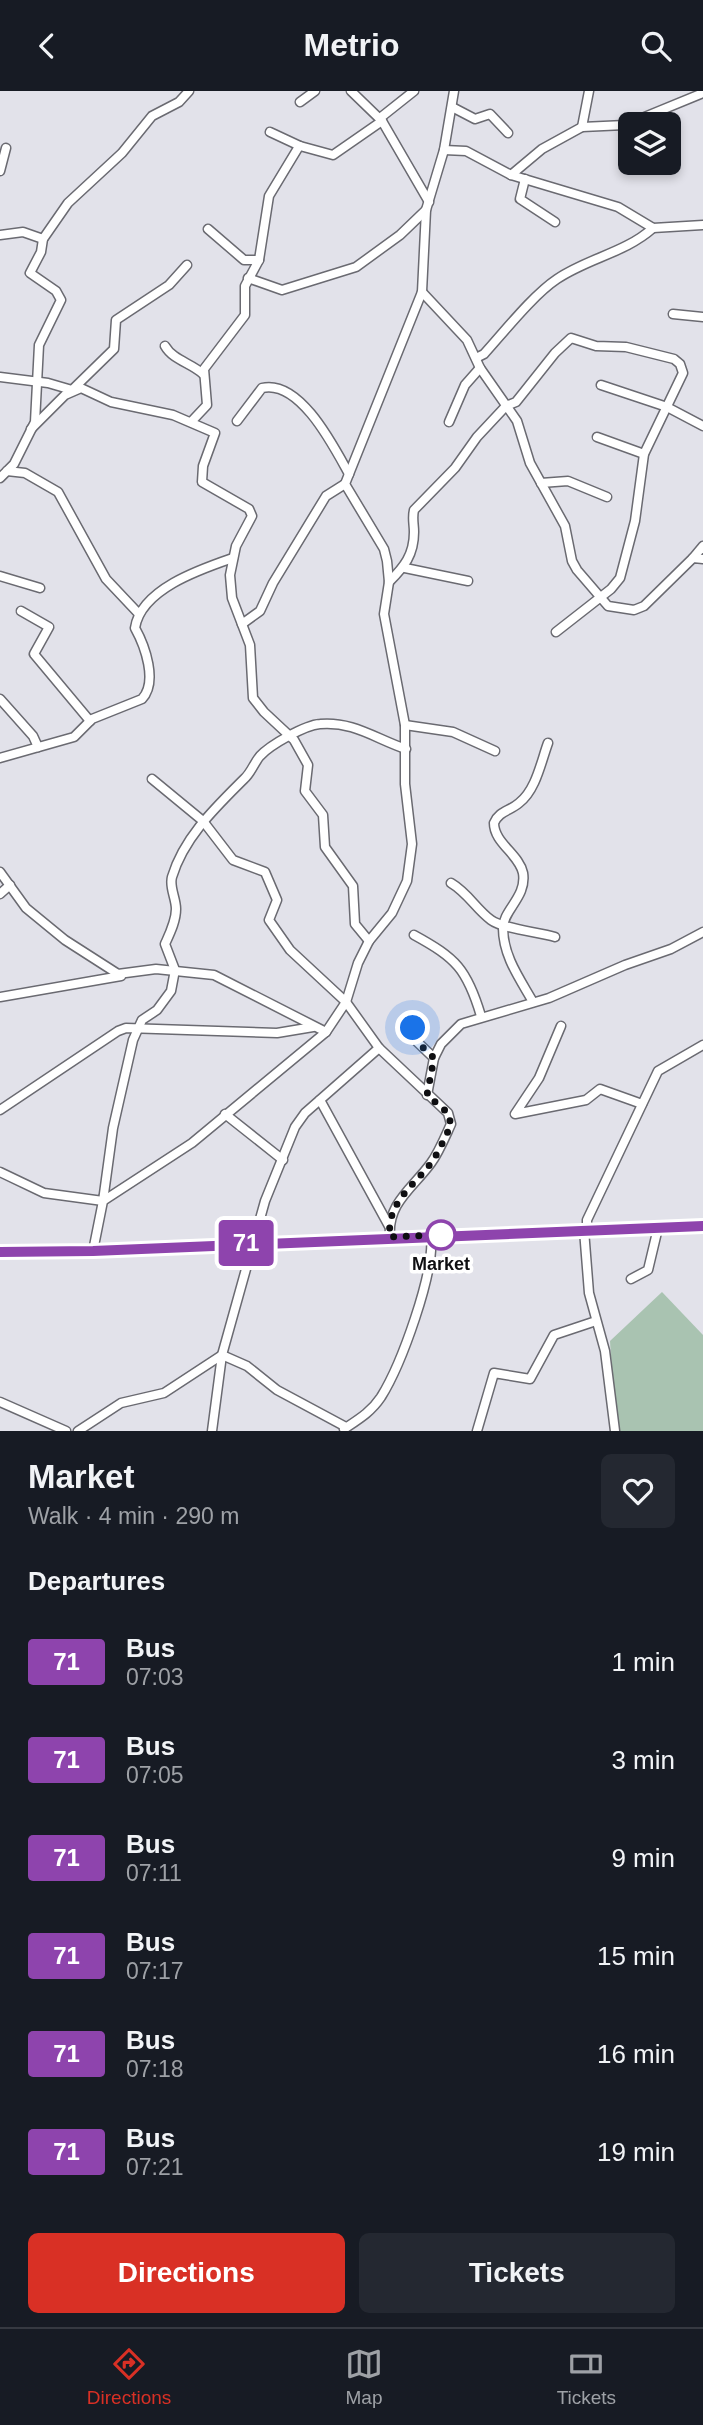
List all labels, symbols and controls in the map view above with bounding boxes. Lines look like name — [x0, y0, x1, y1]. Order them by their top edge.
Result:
icon: back — [28, 27, 66, 65]
text: Metrio — [304, 27, 400, 63]
icon: search — [637, 27, 675, 65]
map controls — [618, 112, 681, 175]
button: layers — [618, 112, 681, 175]
your location — [395, 1010, 430, 1045]
line badge: 71 — [215, 1220, 278, 1266]
marker: Market — [426, 1220, 456, 1250]
text: 71 — [233, 1229, 259, 1256]
place label: Market — [412, 1254, 470, 1274]
button: heart — [601, 1454, 675, 1528]
text: Market — [28, 1458, 134, 1495]
text: Walk · 4 min · 290 m — [28, 1503, 239, 1529]
text: Departures — [28, 1566, 165, 1596]
text: Bus — [126, 1633, 175, 1663]
text: 1 min — [611, 1647, 675, 1677]
text: 71 — [53, 1648, 80, 1675]
text: 07:03 — [126, 1664, 184, 1690]
text: Bus — [126, 1731, 175, 1761]
text: 3 min — [611, 1745, 675, 1775]
text: 71 — [53, 1746, 80, 1773]
text: 07:05 — [126, 1762, 184, 1788]
text: Bus — [126, 1829, 175, 1859]
text: 9 min — [611, 1843, 675, 1873]
text: 71 — [53, 1844, 80, 1871]
text: 07:11 — [126, 1860, 182, 1886]
text: Bus — [126, 1927, 175, 1957]
text: 15 min — [597, 1941, 675, 1971]
text: 71 — [53, 1942, 80, 1969]
text: 07:17 — [126, 1958, 184, 1984]
text: Bus — [126, 2025, 175, 2055]
text: 16 min — [597, 2039, 675, 2069]
text: 71 — [53, 2040, 80, 2067]
text: 07:18 — [126, 2056, 184, 2082]
text: Bus — [126, 2123, 175, 2153]
text: 19 min — [597, 2137, 675, 2167]
text: 71 — [53, 2138, 80, 2165]
text: 07:21 — [126, 2154, 184, 2180]
button: Directions — [28, 2233, 345, 2313]
button: Tickets — [359, 2233, 675, 2313]
tab: Directions — [87, 2345, 171, 2409]
tab: Map — [345, 2345, 383, 2409]
tab: Tickets — [557, 2345, 616, 2409]

